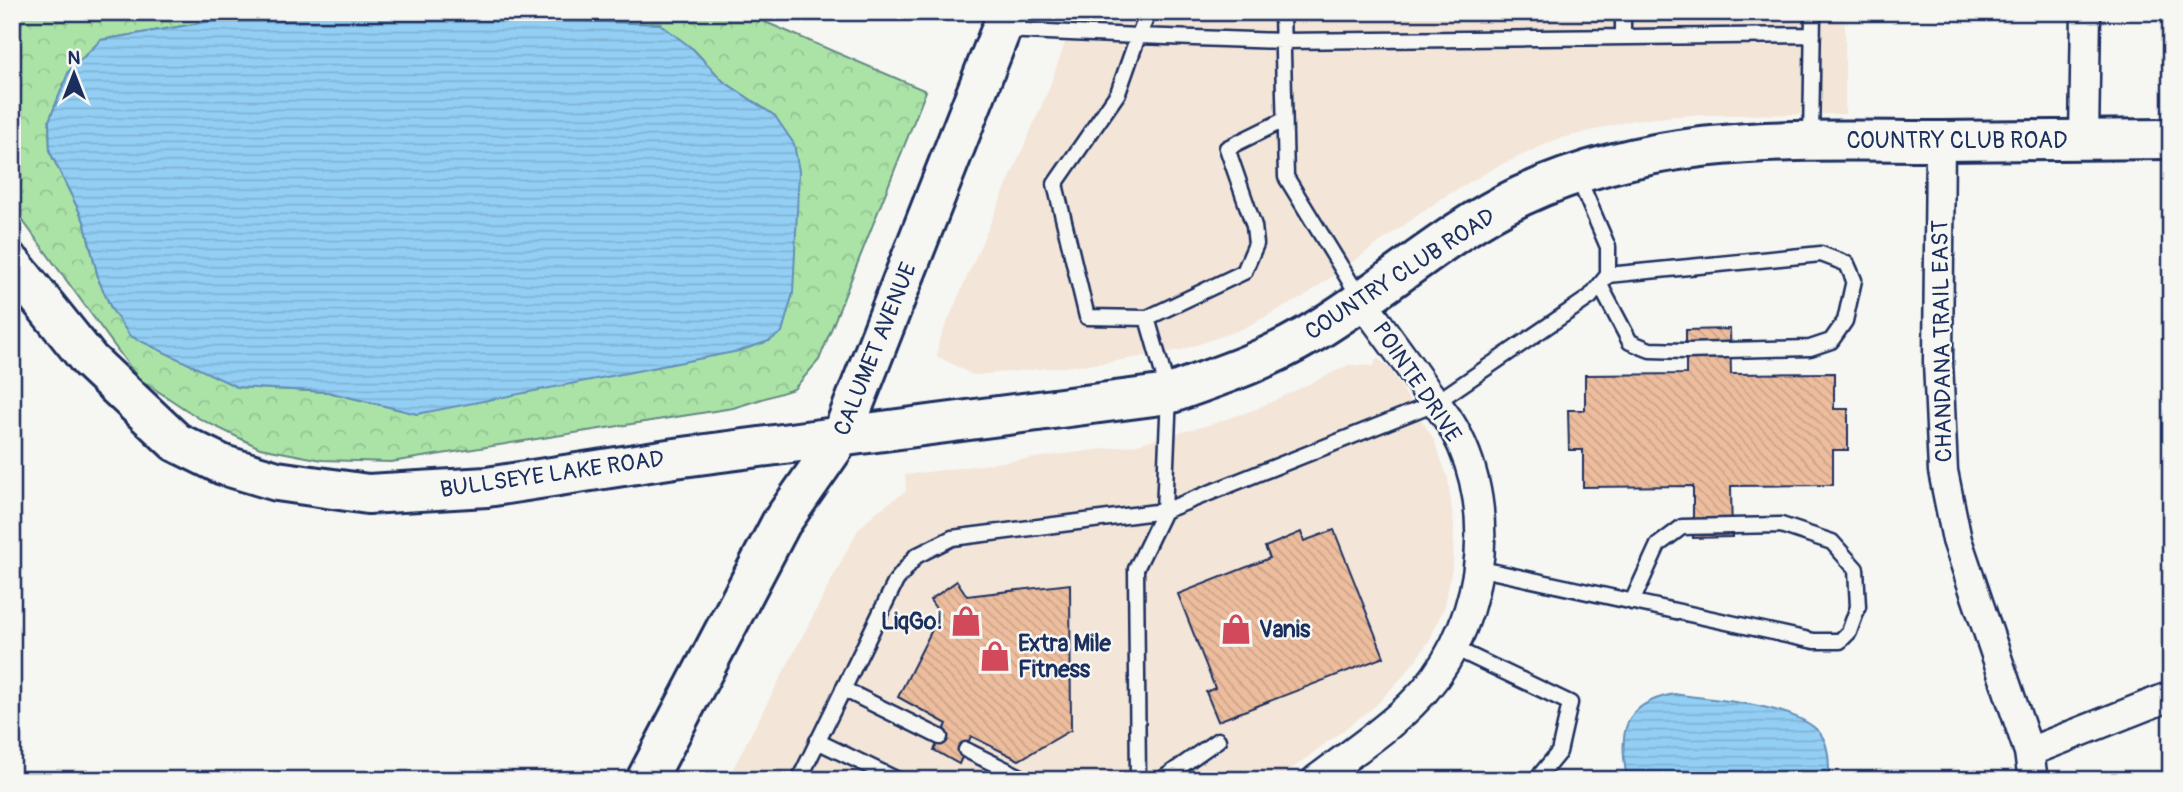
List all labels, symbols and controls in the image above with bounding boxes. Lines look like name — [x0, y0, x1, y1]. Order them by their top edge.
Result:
north arrow — [38, 38, 108, 108]
text: N — [68, 46, 81, 70]
street label: COUNTRY CLUB ROAD — [1847, 126, 2067, 155]
street label: COUNTRY CLUB ROAD — [1300, 202, 1500, 346]
street label: CHANDANA TRAIL EAST — [1925, 219, 1959, 463]
street label: CALUMET AVENUE — [827, 258, 923, 440]
street label: POINTE DRIVE — [1366, 316, 1468, 448]
street label: BULLSEYE LAKE ROAD — [438, 444, 666, 504]
shop icon: LiqGo! — [949, 604, 983, 638]
place label: LiqGo! — [881, 607, 943, 636]
shop icon: Vanis — [1219, 612, 1253, 646]
place label: Vanis — [1259, 615, 1311, 644]
place label: Extra Mile Fitness — [1018, 629, 1112, 684]
shop icon: Extra Mile Fitness — [978, 639, 1012, 673]

